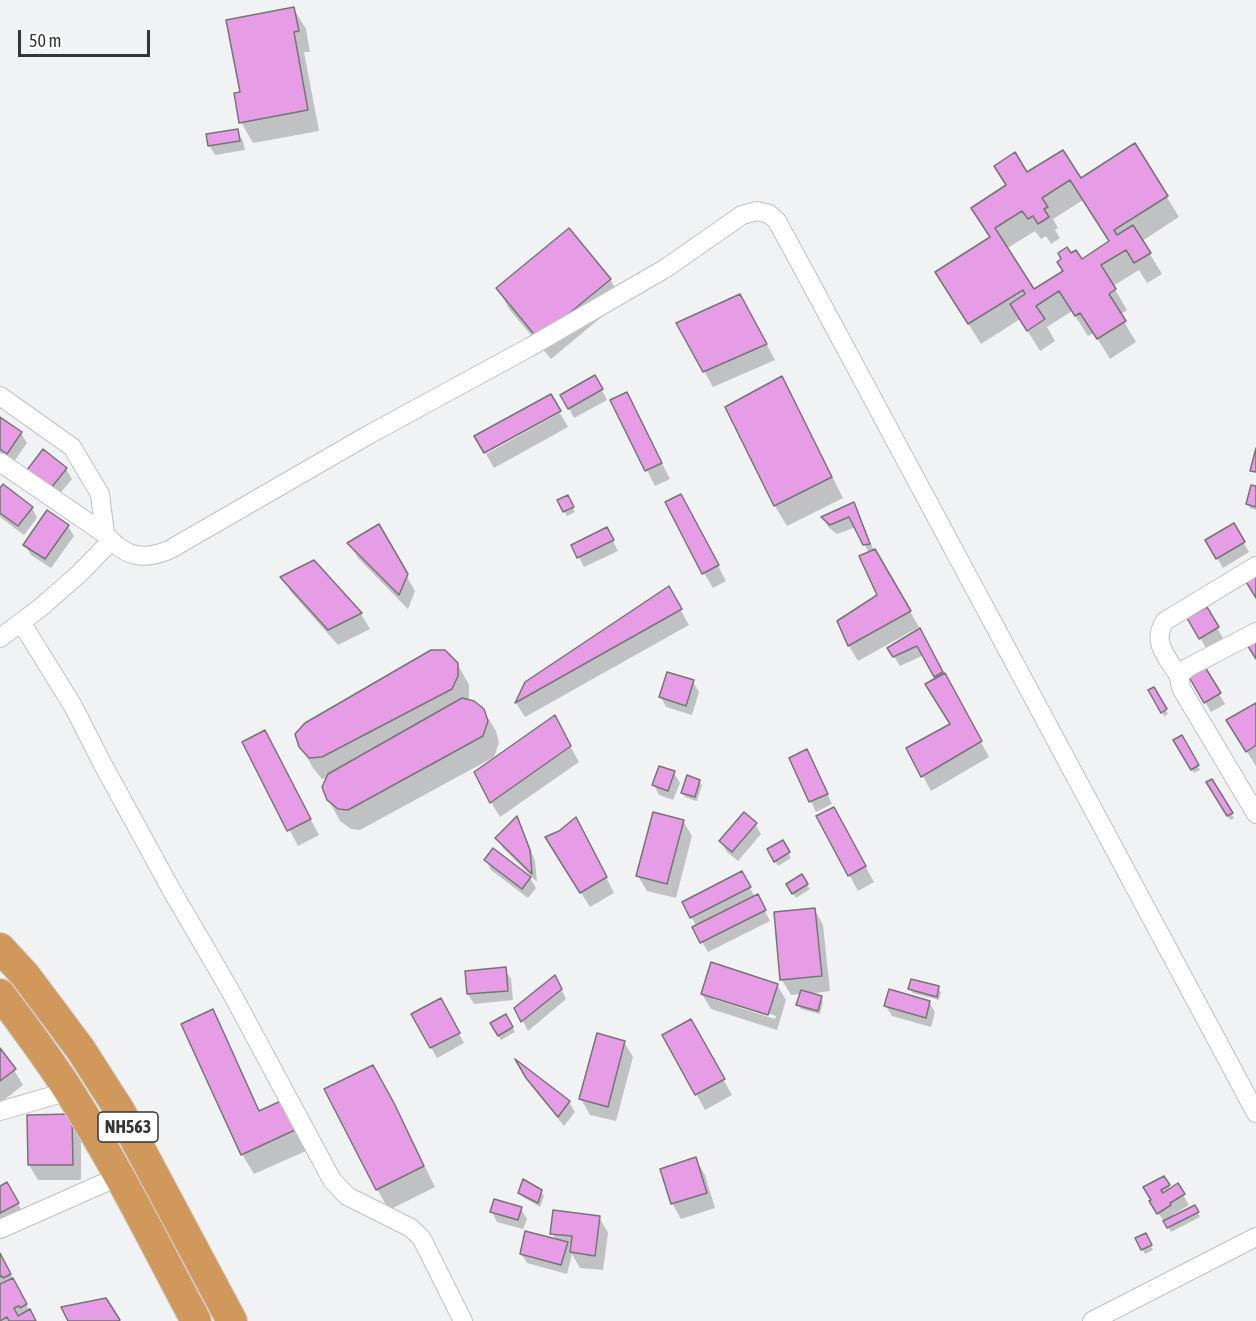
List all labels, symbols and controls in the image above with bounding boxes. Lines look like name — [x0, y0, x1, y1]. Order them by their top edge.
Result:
scale bar — [21, 18, 153, 56]
text: 50 m — [29, 30, 61, 51]
road number: NH563 — [98, 1112, 158, 1142]

